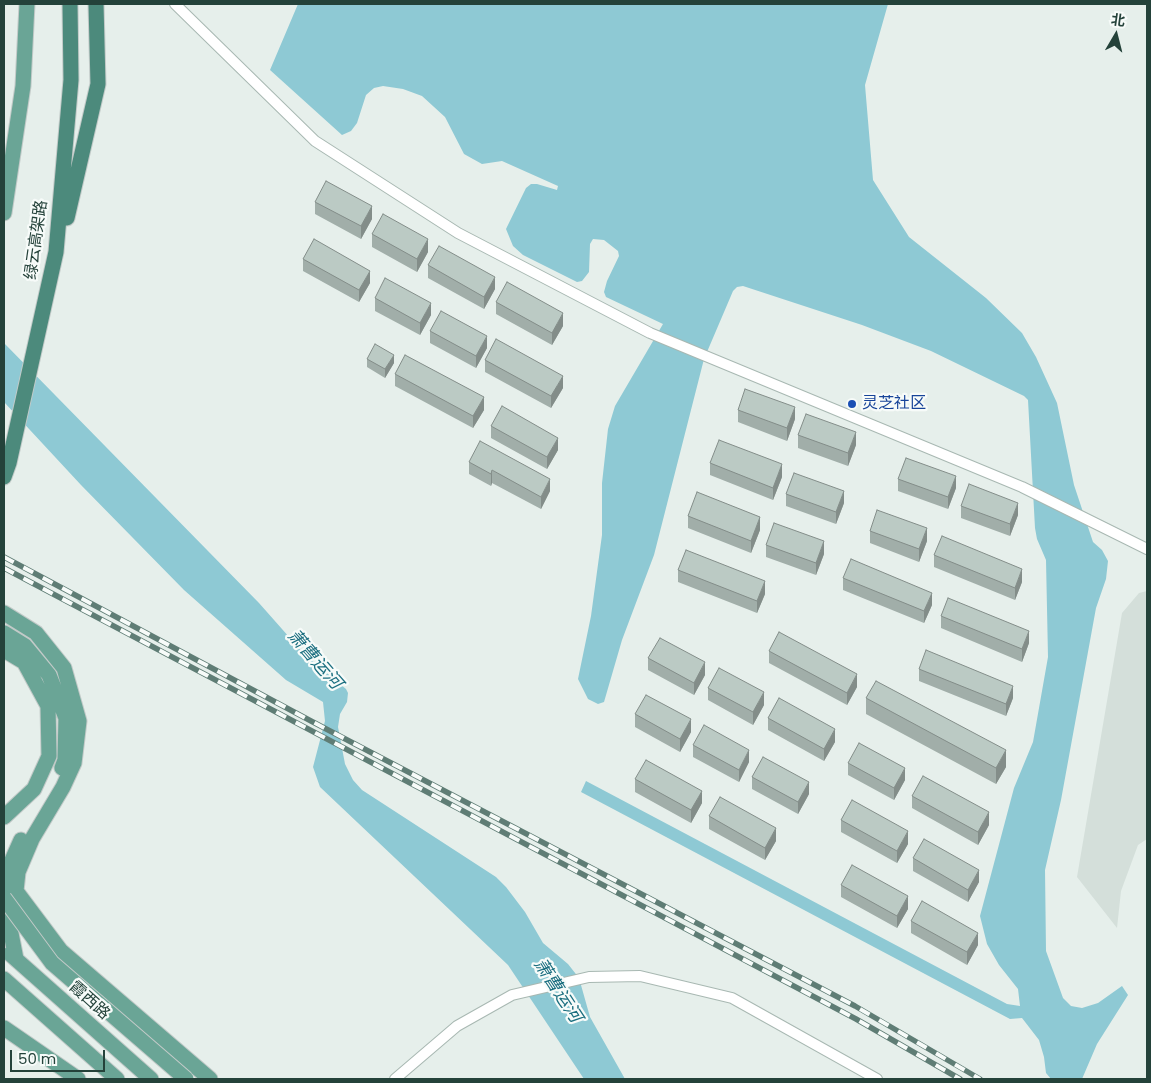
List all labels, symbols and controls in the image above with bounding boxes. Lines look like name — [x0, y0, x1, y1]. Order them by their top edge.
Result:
text: 北 — [1110, 9, 1126, 31]
north arrow — [1091, 10, 1141, 60]
street label: 绿云高架路 — [22, 199, 52, 281]
place label: 灵芝社区 — [862, 394, 926, 414]
marker: 灵芝社区 — [846, 398, 858, 410]
water label: 萧曹运河 — [282, 626, 346, 694]
water label: 萧曹运河 — [528, 955, 586, 1027]
street label: 霞西路 — [65, 978, 113, 1024]
scale bar — [12, 1040, 108, 1072]
text: 50 m — [18, 1048, 56, 1069]

